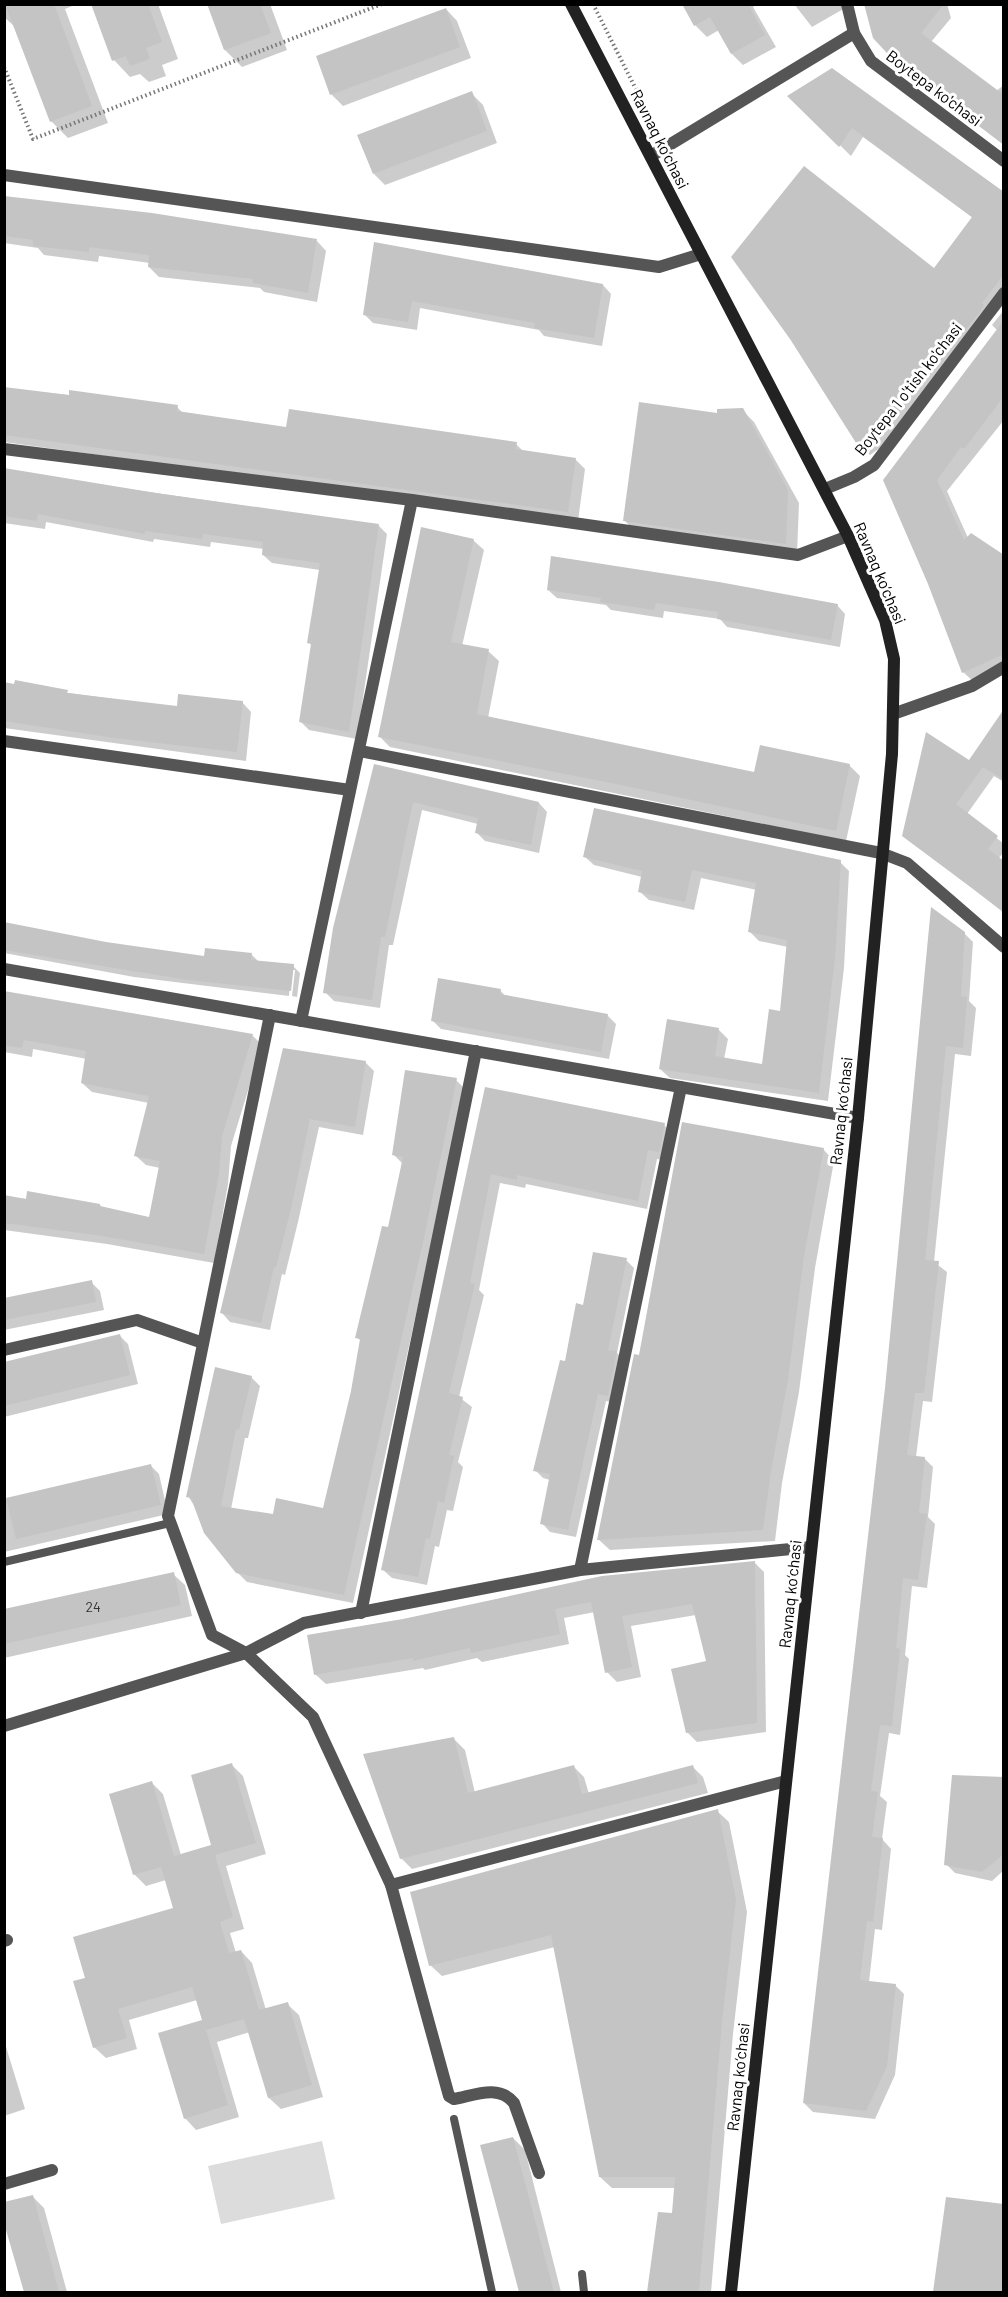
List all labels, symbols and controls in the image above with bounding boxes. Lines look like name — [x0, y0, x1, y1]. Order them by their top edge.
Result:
street label: Boytepa ko'chasi — [883, 46, 986, 130]
street label: Ravnaq ko‘chasi — [627, 86, 694, 192]
street label: Boytepa 1 o'tish ko'chasi — [850, 318, 965, 459]
street label: Ravnaq ko‘chasi — [850, 519, 911, 627]
street label: Ravnaq ko‘chasi — [825, 1056, 856, 1166]
street label: Ravnaq ko‘chasi — [774, 1539, 805, 1649]
house number: 24 — [85, 1598, 101, 1615]
street label: Ravnaq ko‘chasi — [722, 2022, 753, 2132]

